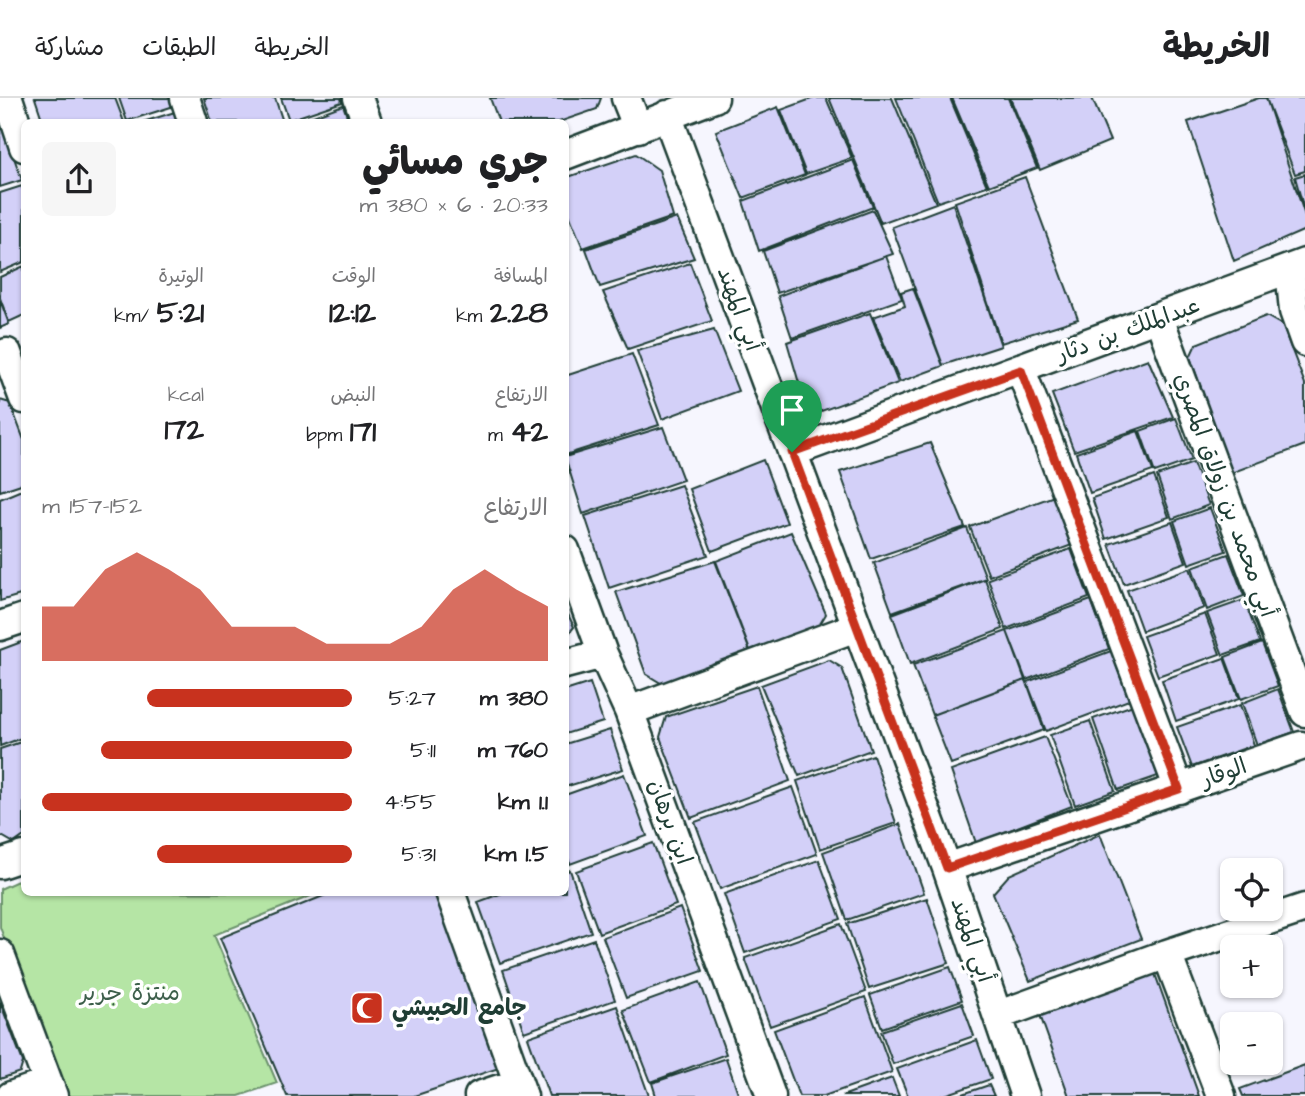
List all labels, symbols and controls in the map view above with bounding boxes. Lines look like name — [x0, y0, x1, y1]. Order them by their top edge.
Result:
text: الخريطة — [1163, 24, 1270, 70]
text: مشاركة — [35, 31, 104, 65]
text: الطبقات — [142, 31, 217, 65]
text: الخريطة — [255, 31, 329, 65]
text: جري مسائي — [362, 137, 548, 189]
button: share — [42, 142, 116, 216]
text: 20:33 · 6 × 380 m — [359, 189, 548, 221]
street label: أبي المهند — [705, 262, 769, 357]
text: الوتيرة — [158, 263, 204, 290]
text: الوقت — [332, 263, 376, 290]
text: المسافة — [494, 263, 548, 290]
street label: عبدالملك بن دثار — [1050, 289, 1204, 371]
text: 5:21 — [157, 292, 204, 334]
text: 12:12 — [329, 292, 376, 334]
text: 2.28 — [490, 292, 548, 334]
text: /km — [114, 303, 157, 330]
text: km — [456, 303, 490, 330]
street label: أبي محمد بن زولاق المصري — [1162, 368, 1284, 623]
pin — [762, 380, 822, 452]
text: kcal — [168, 382, 204, 409]
text: النبض — [331, 382, 376, 409]
text: الارتفاع — [495, 382, 548, 409]
icon: arrive — [773, 391, 811, 429]
text: 172 — [165, 409, 204, 451]
text: 171 — [350, 411, 376, 453]
text: 42 — [510, 411, 548, 453]
text: bpm — [306, 422, 350, 449]
text: m — [488, 422, 510, 449]
text: 152–157 m — [42, 490, 142, 522]
text: الارتفاع — [484, 492, 548, 524]
text: 5:27 — [389, 682, 436, 714]
text: 380 m — [480, 682, 548, 714]
text: 5:11 — [410, 734, 436, 766]
text: 760 m — [478, 734, 548, 766]
street label: الوقار — [1195, 750, 1252, 797]
street label: ابن برهان — [640, 775, 700, 869]
text: 4:55 — [384, 786, 436, 818]
text: 1.1 km — [498, 786, 548, 818]
text: 5:31 — [401, 838, 436, 870]
text: 1.5 km — [484, 838, 548, 870]
map controls — [1220, 858, 1283, 1075]
button: locate — [1220, 858, 1283, 921]
street label: أبي المهند — [939, 893, 1002, 988]
button: + — [1220, 935, 1283, 998]
park label: منتزة جرير — [78, 977, 180, 1009]
mosque icon: جامع الحبيشي — [348, 989, 386, 1027]
place label: جامع الحبيشي — [392, 992, 527, 1028]
button: − — [1220, 1012, 1283, 1075]

